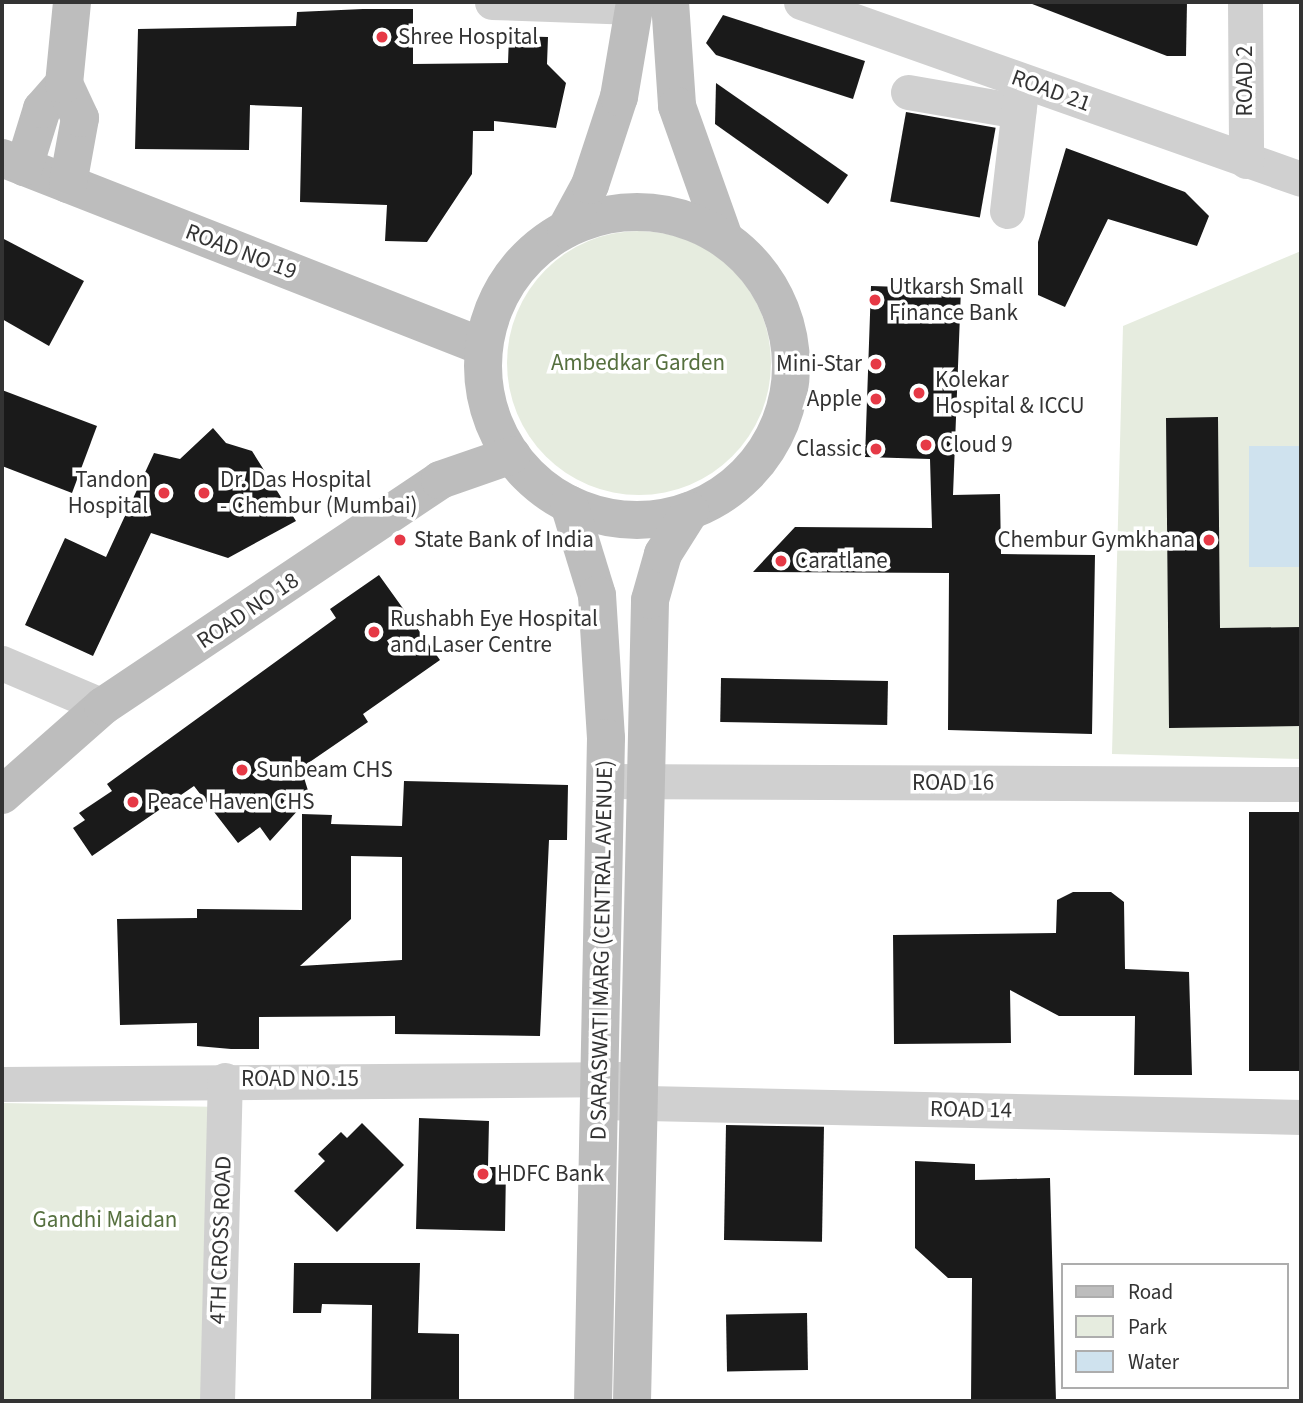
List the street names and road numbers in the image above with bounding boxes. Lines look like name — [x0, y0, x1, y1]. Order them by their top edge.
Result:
street label: ROAD 2 — [1231, 46, 1259, 116]
street label: ROAD 21 — [1008, 64, 1094, 118]
street label: ROAD NO 19 — [181, 218, 301, 286]
street label: ROAD NO 18 — [192, 567, 304, 655]
street label: D SARASWATI MARG (CENTRAL AVENUE) — [585, 760, 619, 1140]
street label: ROAD 16 — [912, 769, 994, 797]
street label: ROAD NO.15 — [241, 1065, 359, 1093]
street label: ROAD 14 — [930, 1095, 1012, 1125]
street label: 4TH CROSS ROAD — [204, 1155, 238, 1325]

